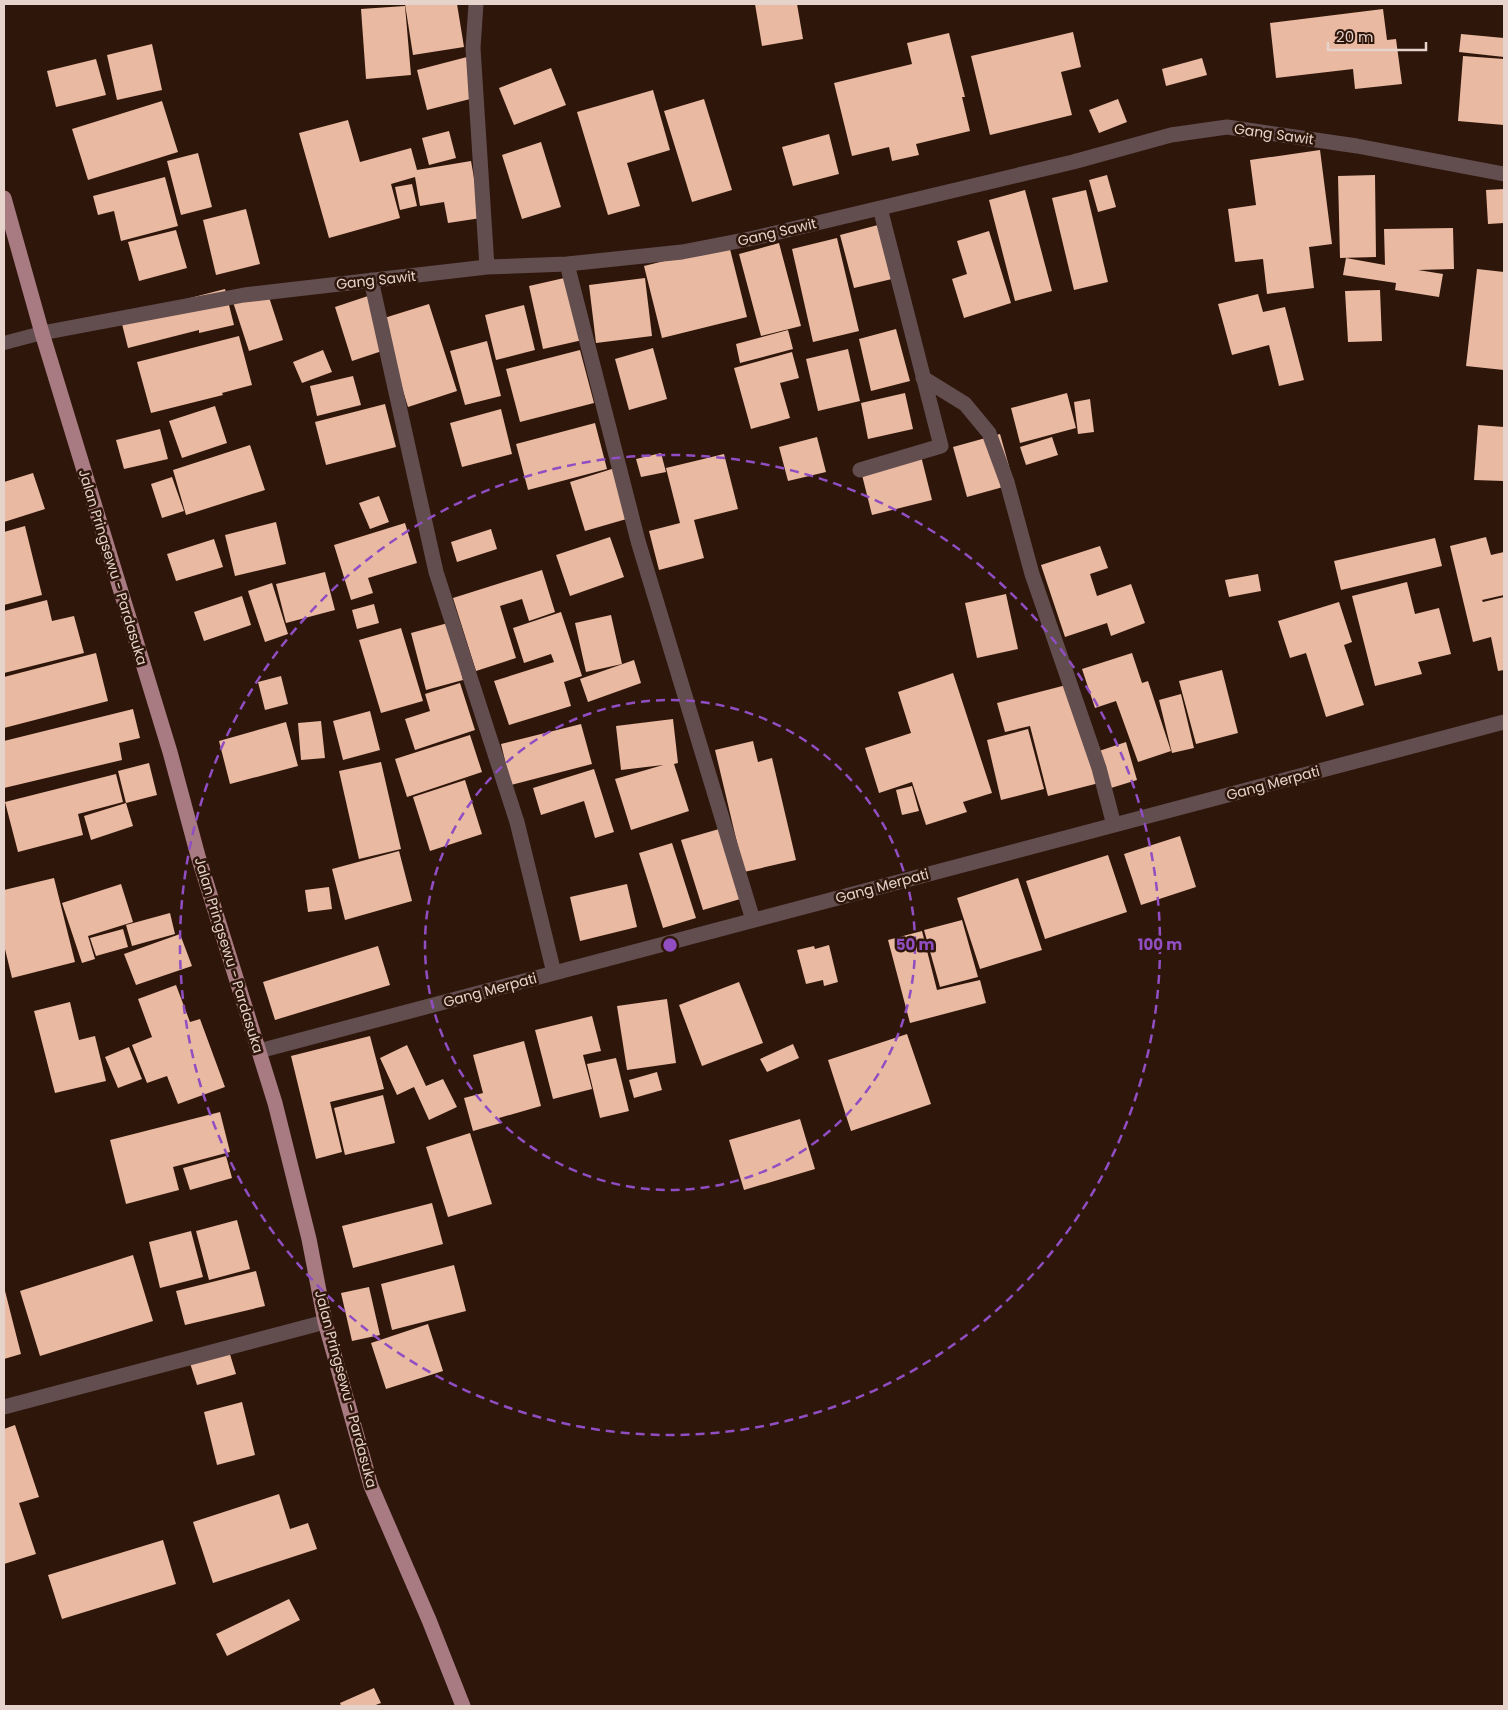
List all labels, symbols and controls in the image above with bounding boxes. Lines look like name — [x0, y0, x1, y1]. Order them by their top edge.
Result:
scale bar — [1328, 20, 1426, 52]
text: 20 m — [1336, 26, 1374, 47]
street label: Gang Sawit — [1233, 119, 1315, 149]
street label: Gang Sawit — [736, 213, 818, 251]
street label: Gang Sawit — [335, 266, 417, 294]
street label: Jalan Pringsewu - Pardasuka — [74, 467, 152, 667]
street label: Gang Merpati — [1224, 761, 1322, 805]
street label: Jalan Pringsewu - Pardasuka — [190, 855, 268, 1055]
street label: Gang Merpati — [833, 864, 931, 908]
text: 50 m — [896, 934, 934, 955]
text: 100 m — [1138, 934, 1182, 955]
centre of rings — [661, 936, 679, 954]
street label: Gang Merpati — [441, 968, 539, 1012]
street label: Jalan Pringsewu - Pardasuka — [310, 1288, 382, 1490]

